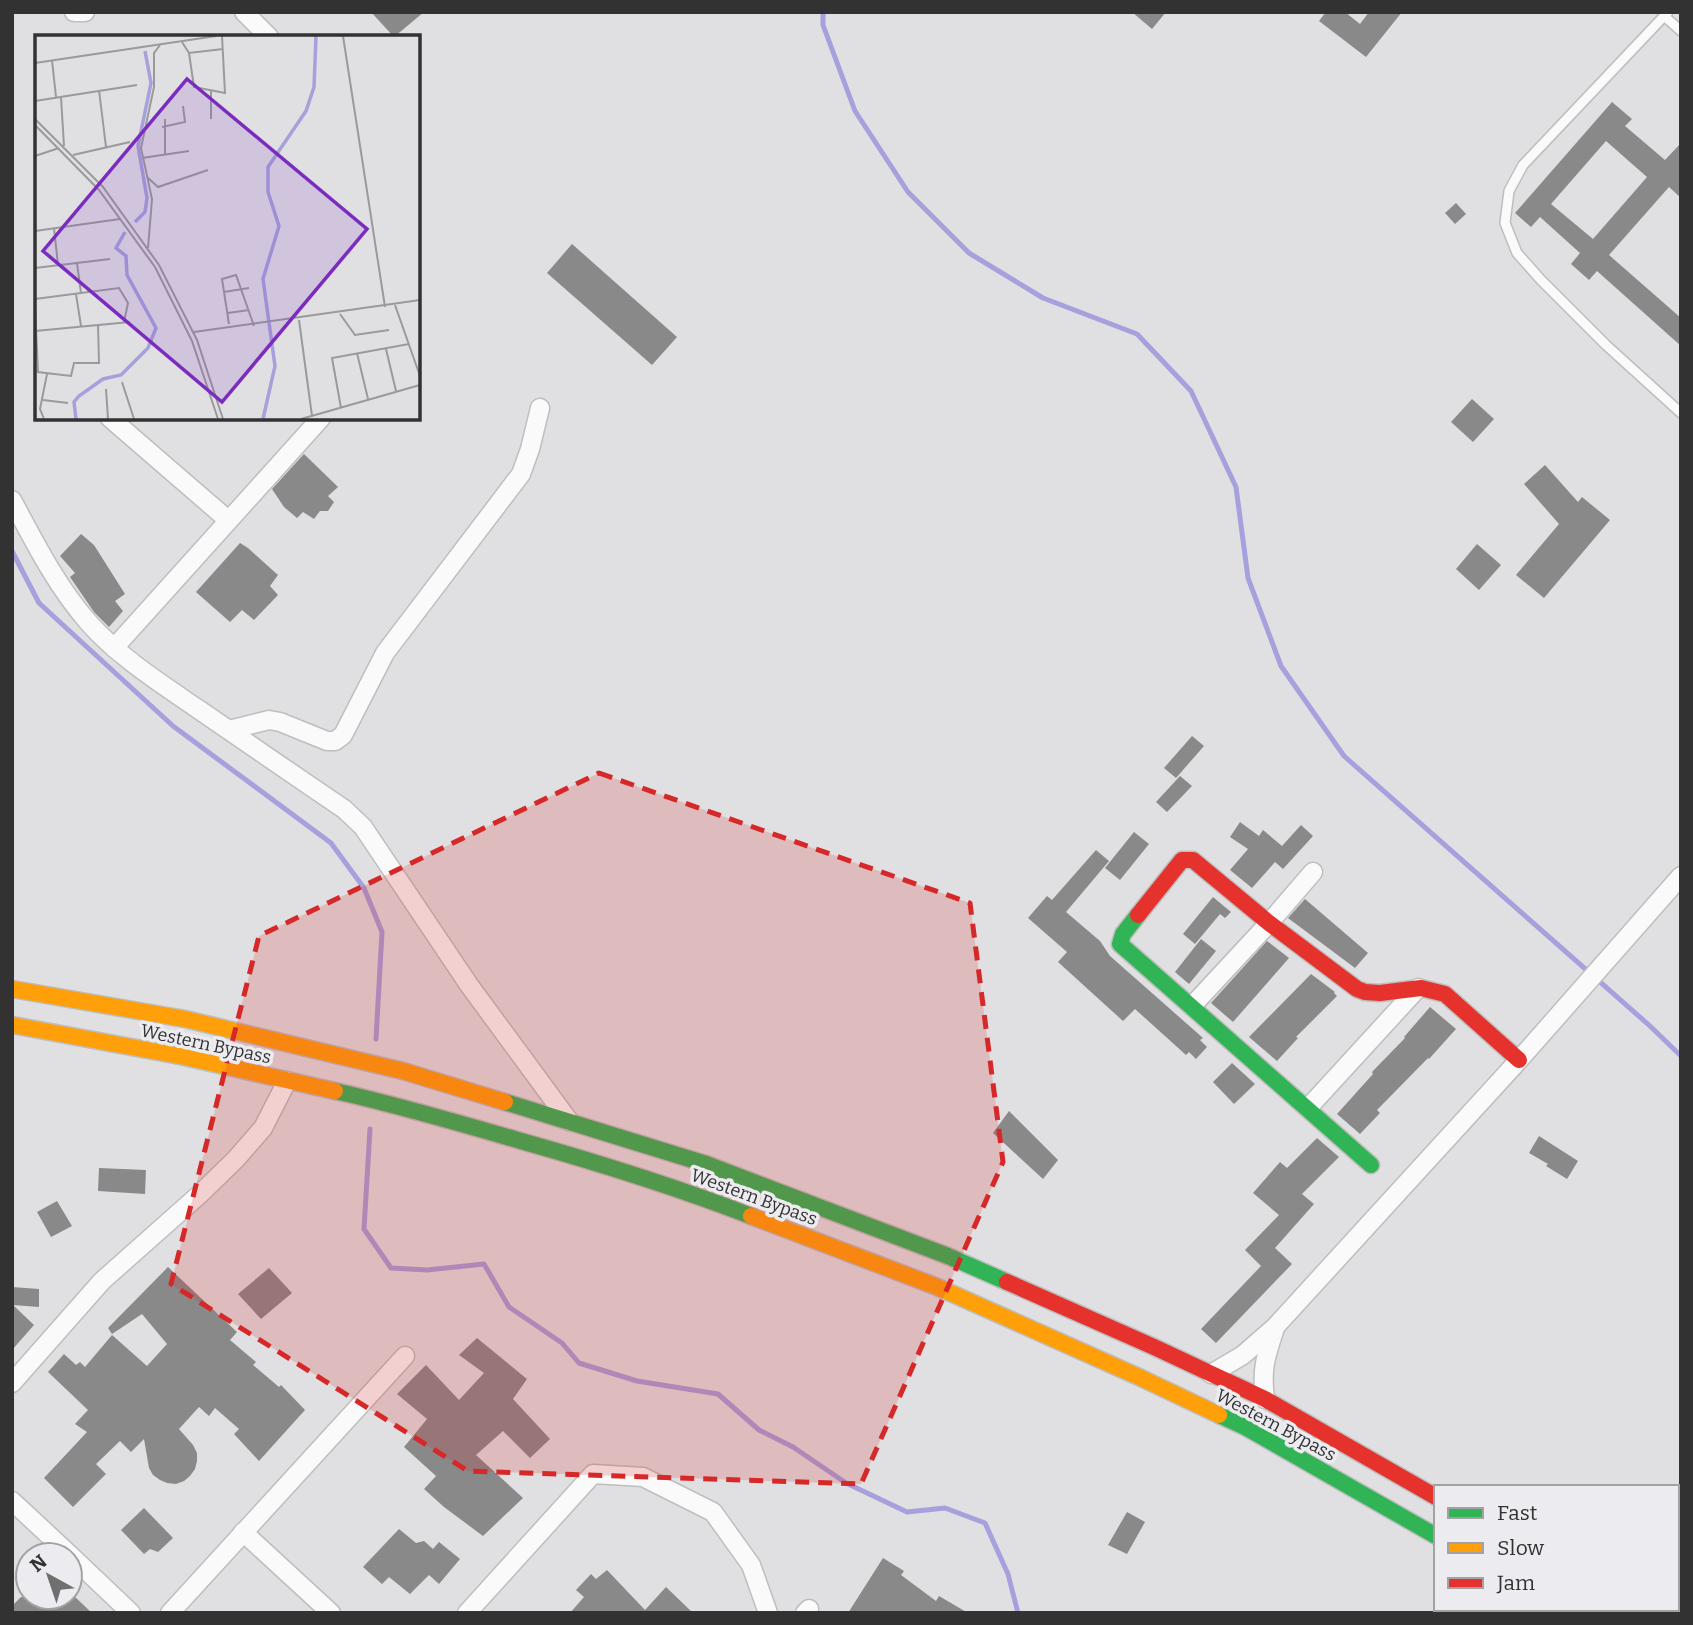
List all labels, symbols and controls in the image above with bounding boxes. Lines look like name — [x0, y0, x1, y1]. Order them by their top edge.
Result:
inset map — [35, 35, 420, 420]
street label: Western Bypass — [139, 1019, 273, 1069]
street label: Western Bypass — [688, 1164, 820, 1230]
street label: Western Bypass — [1212, 1384, 1340, 1466]
legend — [1434, 1485, 1679, 1611]
text: Fast — [1497, 1500, 1538, 1526]
text: Slow — [1497, 1535, 1544, 1561]
north arrow — [14, 1541, 84, 1611]
text: N — [25, 1550, 52, 1577]
text: Jam — [1496, 1570, 1535, 1596]

